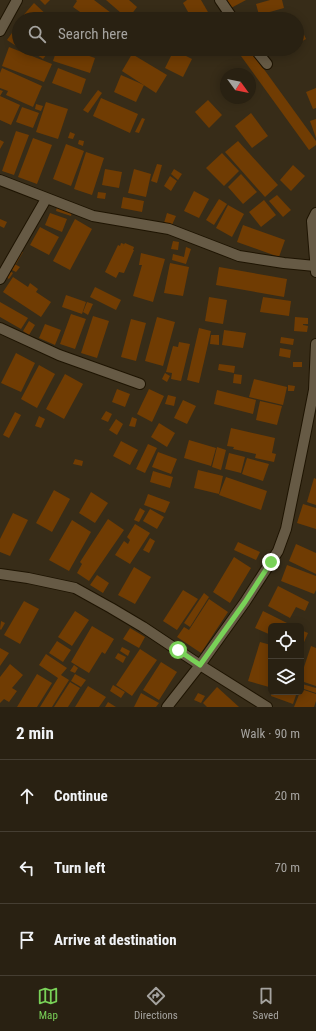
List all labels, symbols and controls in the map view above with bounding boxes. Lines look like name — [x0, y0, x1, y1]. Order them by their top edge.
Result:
search box — [12, 12, 304, 56]
icon: search — [26, 23, 48, 45]
text: Search here — [58, 25, 128, 43]
north arrow — [220, 68, 256, 104]
route end — [262, 553, 280, 571]
map controls — [268, 623, 304, 695]
button: locate — [268, 623, 304, 659]
route start — [169, 641, 187, 659]
button: layers — [268, 659, 304, 695]
text: 2 min — [16, 723, 54, 743]
text: Walk · 90 m — [240, 726, 300, 741]
icon: ahead — [16, 785, 38, 807]
text: Continue — [54, 787, 108, 805]
text: 20 m — [274, 788, 300, 803]
icon: left — [16, 857, 38, 879]
text: Turn left — [54, 859, 105, 877]
text: 70 m — [274, 860, 300, 875]
icon: arrive — [16, 929, 38, 951]
text: Arrive at destination — [54, 931, 177, 949]
tab: Map — [37, 985, 59, 1022]
tab: Directions — [134, 985, 178, 1022]
tab: Saved — [253, 985, 279, 1022]

